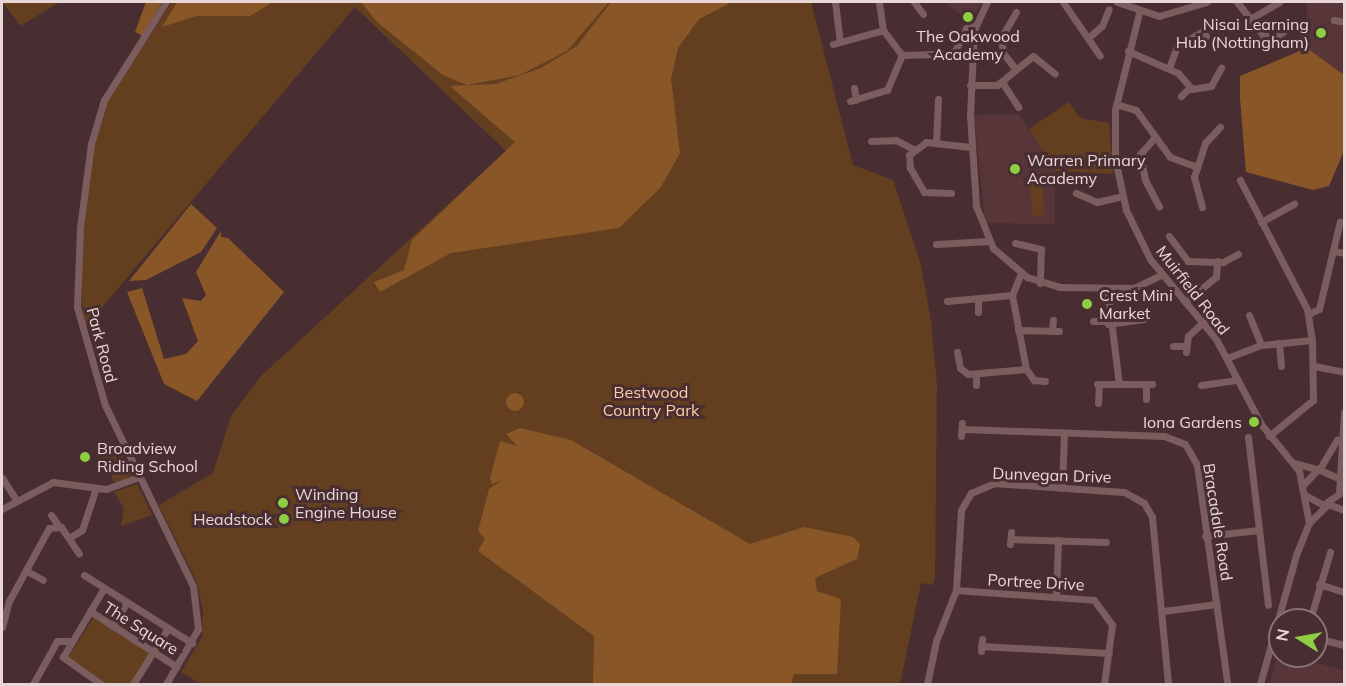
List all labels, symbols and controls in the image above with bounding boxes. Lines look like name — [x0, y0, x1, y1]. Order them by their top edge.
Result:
marker: The Oakwood Academy — [961, 10, 975, 24]
place label: Nisai Learning Hub (Nottingham) — [1176, 14, 1309, 52]
place label: The Oakwood Academy — [916, 26, 1020, 64]
marker: Nisai Learning Hub (Nottingham) — [1314, 26, 1328, 40]
place label: Warren Primary Academy — [1027, 150, 1146, 188]
marker: Warren Primary Academy — [1008, 162, 1022, 176]
street label: Muirfield Road — [1152, 242, 1234, 338]
place label: Crest Mini Market — [1099, 285, 1173, 323]
marker: Crest Mini Market — [1080, 297, 1094, 311]
street label: Park Road — [83, 305, 121, 385]
park label: Bestwood Country Park — [603, 382, 699, 420]
place label: Iona Gardens — [1143, 412, 1242, 432]
marker: Iona Gardens — [1247, 415, 1261, 429]
place label: Broadview Riding School — [97, 438, 198, 476]
marker: Broadview Riding School — [78, 450, 92, 464]
street label: Bracadale Road — [1199, 462, 1237, 582]
street label: Dunvegan Drive — [992, 463, 1112, 487]
place label: Winding Engine House — [295, 484, 397, 522]
marker: Winding Engine House — [276, 496, 290, 510]
place label: Headstock — [193, 509, 272, 529]
marker: Headstock — [277, 512, 291, 526]
street label: Portree Drive — [987, 570, 1085, 594]
street label: The Square — [100, 597, 182, 659]
north arrow — [1268, 608, 1328, 668]
text: N — [1271, 627, 1293, 643]

